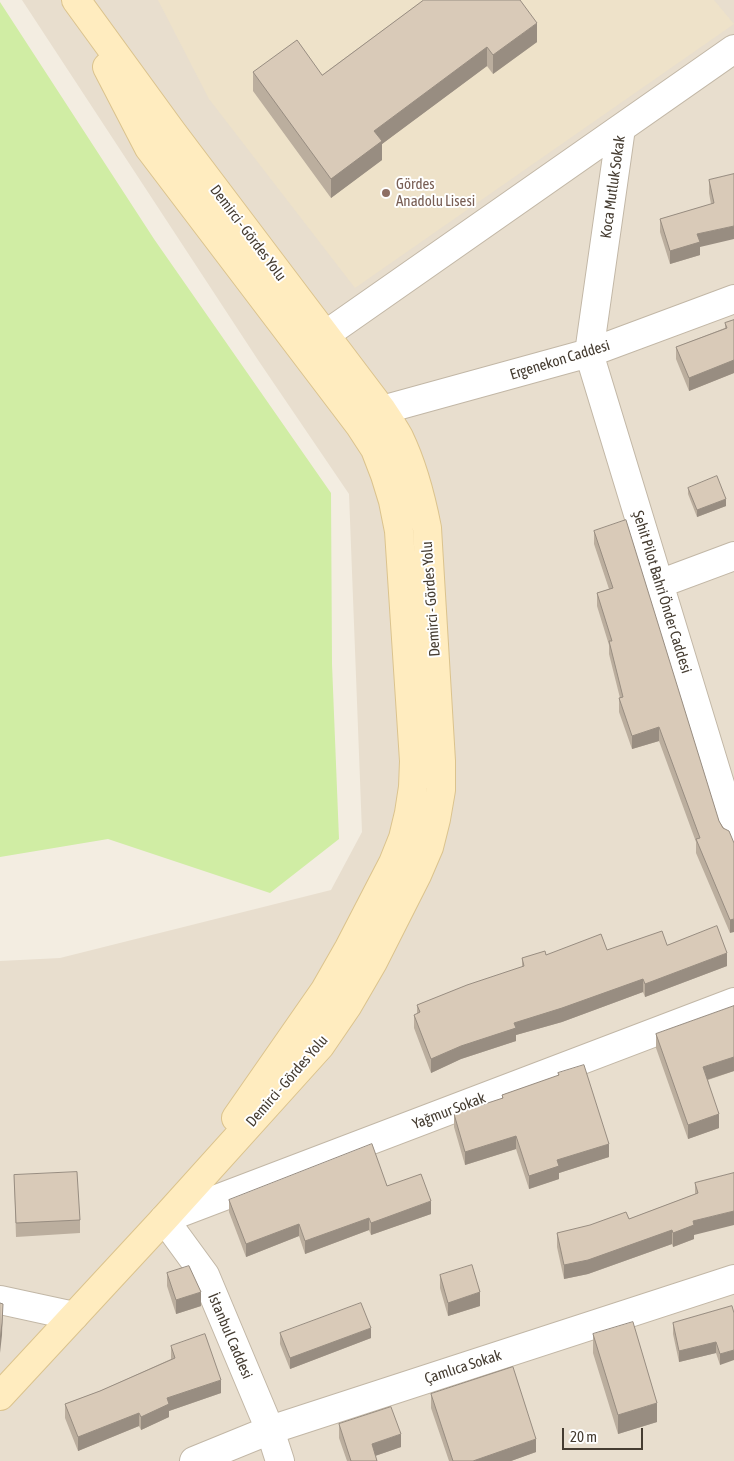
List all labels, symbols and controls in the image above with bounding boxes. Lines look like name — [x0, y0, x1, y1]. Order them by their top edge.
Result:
street label: Koca Mutluk Sokak — [597, 134, 629, 240]
place label: Gördes Anadolu Lisesi — [396, 175, 475, 210]
street label: Demirci - Gördes Yolu — [206, 181, 290, 285]
marker: Gördes Anadolu Lisesi — [380, 187, 392, 199]
street label: Ergenekon Caddesi — [508, 336, 612, 384]
street label: Şehit Pilot Bahri Önder Caddesi — [629, 508, 695, 676]
street label: Demirci - Gördes Yolu — [418, 541, 444, 657]
street label: Demirci - Gördes Yolu — [242, 1032, 332, 1130]
street label: Yağmur Sokak — [410, 1089, 488, 1133]
street label: İstanbul Caddesi — [204, 1290, 256, 1382]
street label: Çamlıca Sokak — [422, 1346, 504, 1388]
scale bar — [564, 1418, 645, 1450]
text: 20 m — [570, 1428, 597, 1445]

